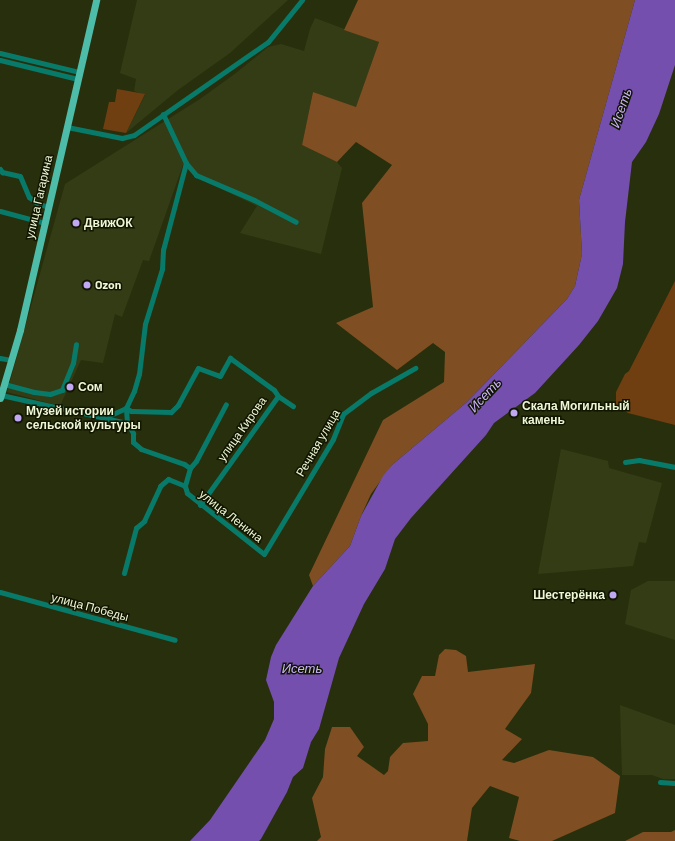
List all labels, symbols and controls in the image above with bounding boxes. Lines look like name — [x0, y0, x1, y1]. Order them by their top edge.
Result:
water label: Исеть — [607, 86, 635, 130]
street label: улица Гагарина — [22, 154, 56, 240]
place label: ДвижОК — [84, 216, 132, 230]
marker: ДвижОК — [71, 218, 81, 228]
place label: Ozon — [95, 278, 121, 292]
marker: Ozon — [82, 280, 92, 290]
water label: Исеть — [465, 375, 505, 415]
place label: Сом — [78, 380, 103, 394]
marker: Сом — [65, 382, 75, 392]
street label: улица Кирова — [214, 394, 270, 464]
place label: Скала Могильный камень — [522, 399, 630, 427]
place label: Музей истории сельской культуры — [26, 404, 141, 432]
street label: Речная улица — [293, 407, 343, 479]
marker: Скала Могильный камень — [509, 408, 519, 418]
marker: Музей истории сельской культуры — [13, 413, 23, 423]
street label: улица Ленина — [196, 487, 266, 545]
place label: Шестерёнка — [533, 588, 605, 602]
street label: улица Победы — [50, 590, 130, 624]
marker: Шестерёнка — [608, 590, 618, 600]
water label: Исеть — [282, 660, 322, 676]

